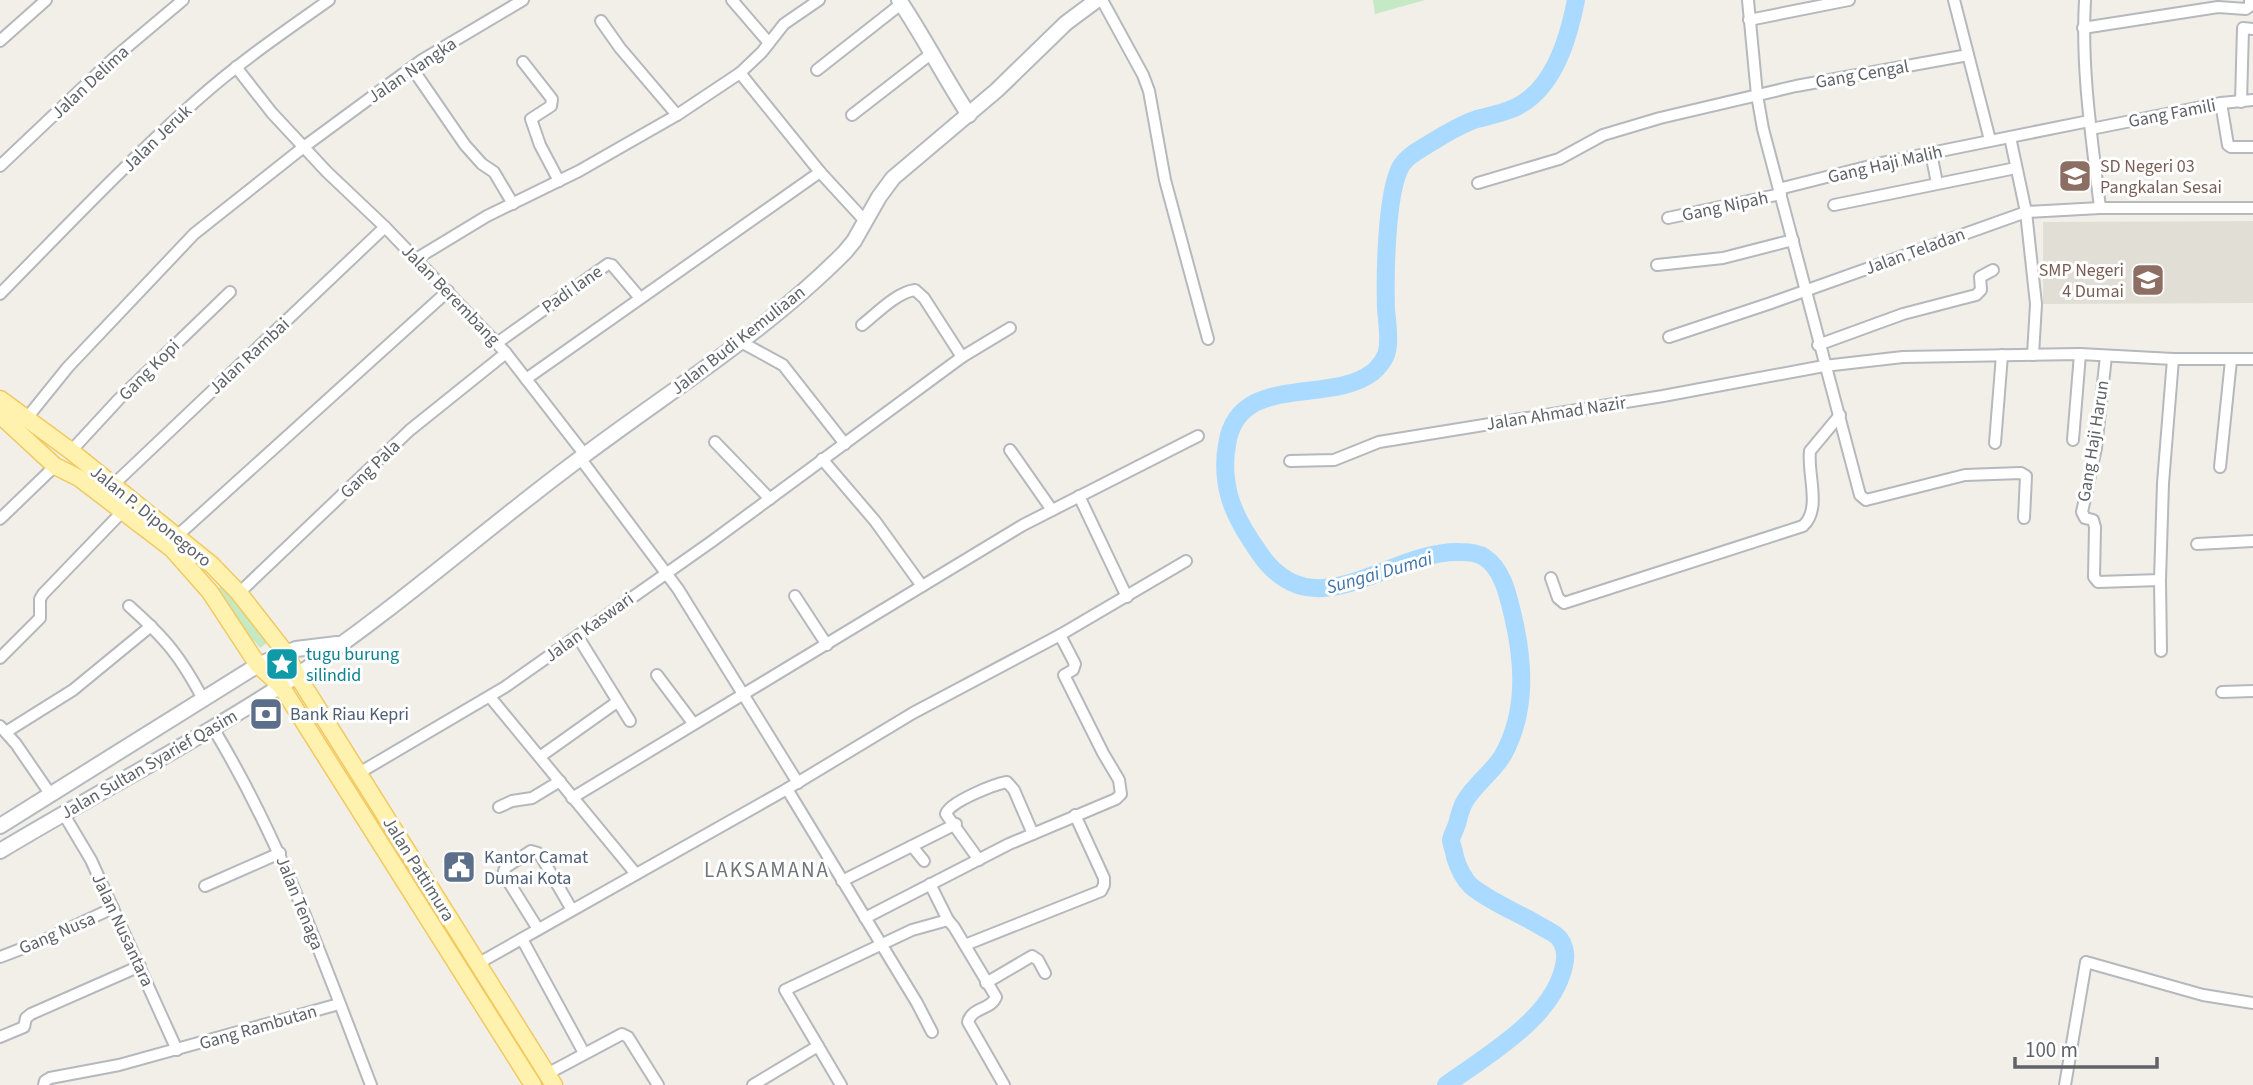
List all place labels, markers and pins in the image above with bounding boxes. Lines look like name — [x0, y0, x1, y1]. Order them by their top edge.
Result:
place label: SD Negeri 03 Pangkalan Sesai — [2100, 154, 2222, 200]
school or university icon: SD Negeri 03 Pangkalan Sesai — [2056, 157, 2094, 195]
place label: SMP Negeri 4 Dumai — [2039, 258, 2124, 304]
school or university icon: SMP Negeri 4 Dumai — [2129, 261, 2167, 299]
place label: tugu burung silindid — [306, 642, 399, 688]
place icon: tugu burung silindid — [263, 645, 301, 683]
bank icon: Bank Riau Kepri — [247, 695, 285, 733]
place label: Bank Riau Kepri — [290, 702, 409, 727]
place label: Kantor Camat Dumai Kota — [484, 845, 588, 891]
public building icon: Kantor Camat Dumai Kota — [440, 848, 478, 886]

